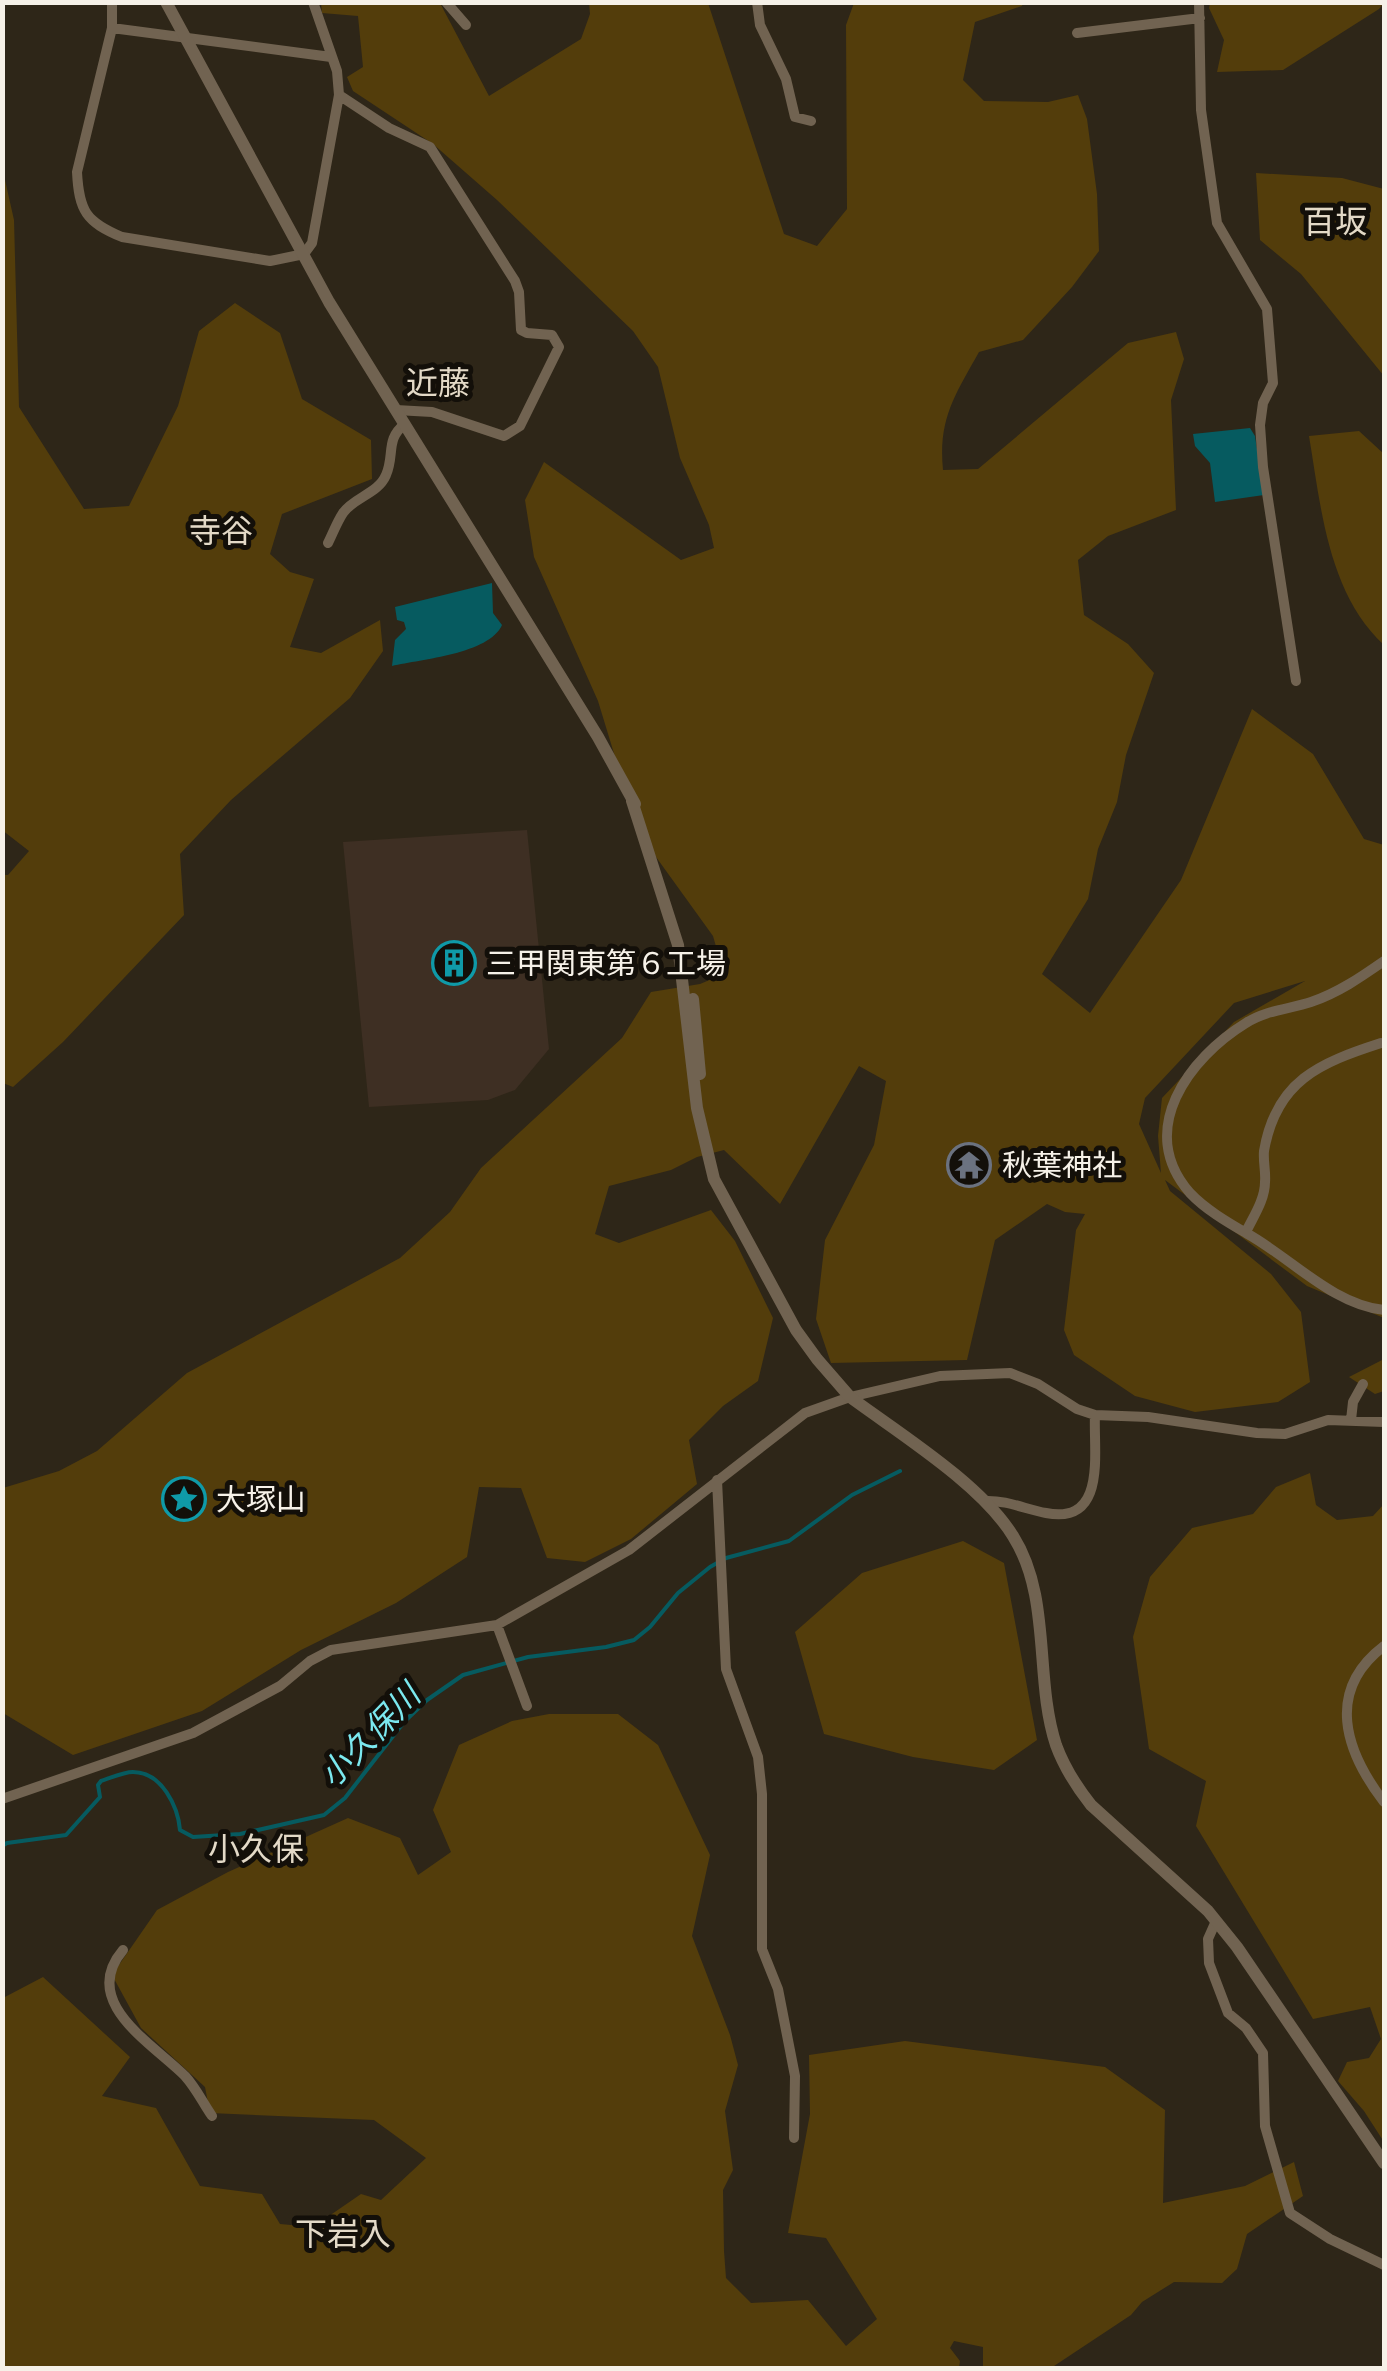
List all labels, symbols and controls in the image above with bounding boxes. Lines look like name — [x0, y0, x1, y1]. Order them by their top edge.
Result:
district label: 百坂 — [1303, 202, 1367, 240]
district label: 近藤 — [406, 363, 470, 401]
district label: 寺谷 — [189, 511, 253, 549]
building icon: 三甲関東第６工場 — [431, 940, 477, 986]
place label: 三甲関東第６工場 — [486, 945, 726, 981]
temple icon: 秋葉神社 — [946, 1142, 992, 1188]
place label: 秋葉神社 — [1002, 1147, 1122, 1183]
place icon: 大塚山 — [161, 1476, 207, 1522]
place label: 大塚山 — [216, 1481, 306, 1517]
water label: 小久保川 — [311, 1674, 429, 1794]
district label: 小久保 — [208, 1829, 304, 1867]
district label: 下岩入 — [295, 2214, 391, 2252]

